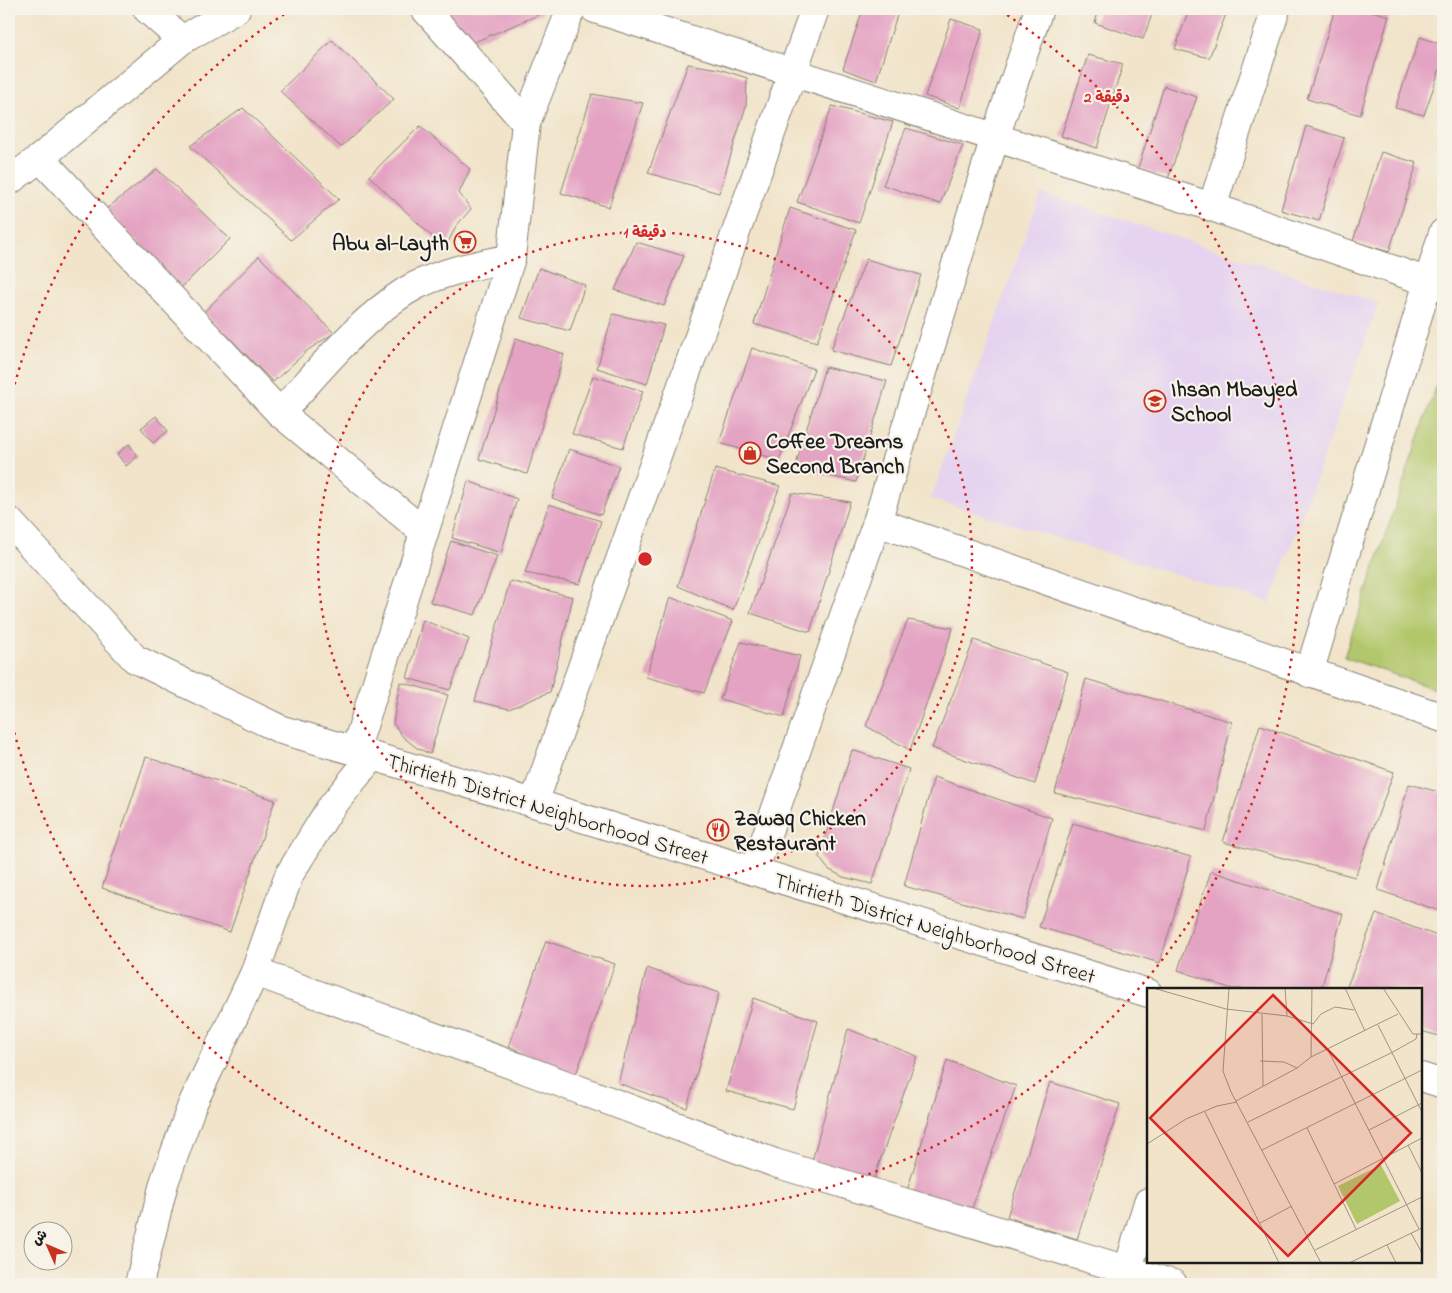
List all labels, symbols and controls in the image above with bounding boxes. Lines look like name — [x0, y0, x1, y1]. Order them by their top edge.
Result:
text: 2 دقيقة — [1083, 87, 1130, 109]
text: 1 دقيقة — [623, 222, 667, 244]
place label: Abu al-Layth — [332, 229, 449, 262]
supermarket icon: Abu al-Layth — [453, 230, 477, 254]
place label: Ihsan Mbayed School — [1171, 375, 1298, 432]
school or university icon: Ihsan Mbayed School — [1143, 389, 1167, 413]
place label: Coffee Dreams Second Branch — [766, 427, 904, 484]
shop icon: Coffee Dreams Second Branch — [738, 441, 762, 465]
centre of rings — [636, 550, 654, 568]
street label: Thirtieth District Neighborhood Street — [382, 747, 713, 876]
place label: Zawaq Chicken Restaurant — [734, 804, 866, 861]
restaurant icon: Zawaq Chicken Restaurant — [706, 818, 730, 842]
street label: Thirtieth District Neighborhood Street — [769, 866, 1100, 995]
inset map — [1147, 988, 1422, 1263]
north arrow — [22, 1220, 72, 1270]
text: ش — [27, 1225, 53, 1251]

